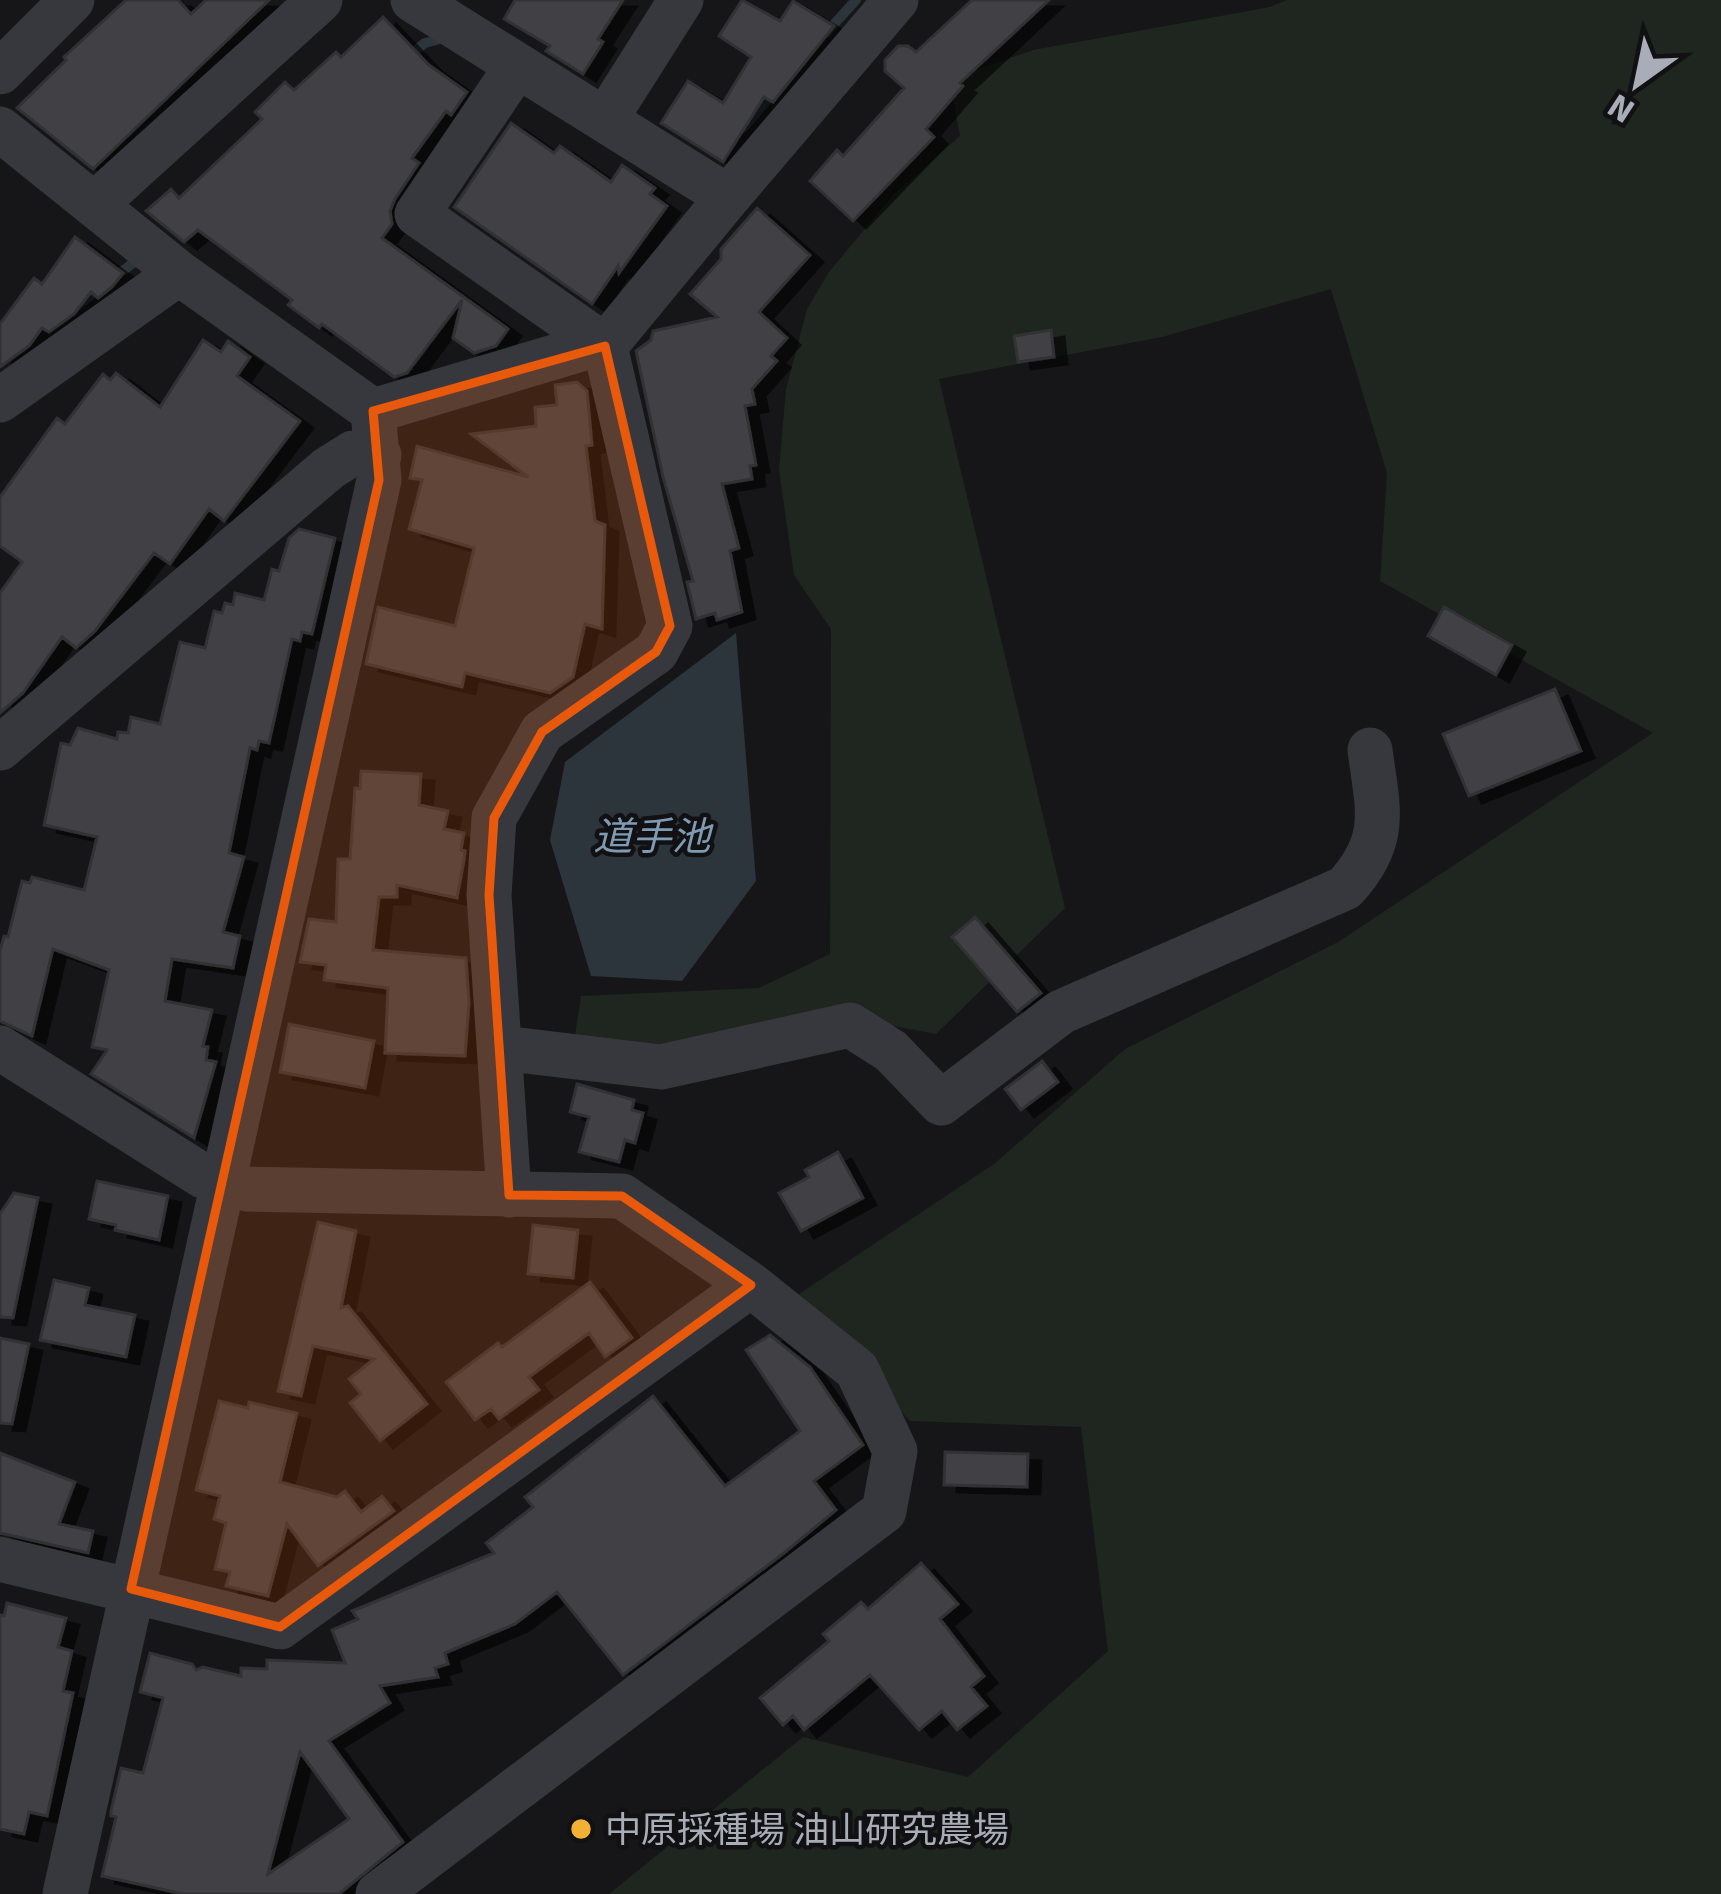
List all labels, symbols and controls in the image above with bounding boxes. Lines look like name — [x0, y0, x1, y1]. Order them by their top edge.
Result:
north arrow — [1577, 24, 1697, 144]
text: N — [1601, 84, 1642, 131]
water label: 道手池 — [593, 813, 714, 861]
place label: 中原採種場 油山研究農場 — [605, 1808, 1009, 1853]
marker: 中原採種場 油山研究農場 — [568, 1816, 594, 1842]

